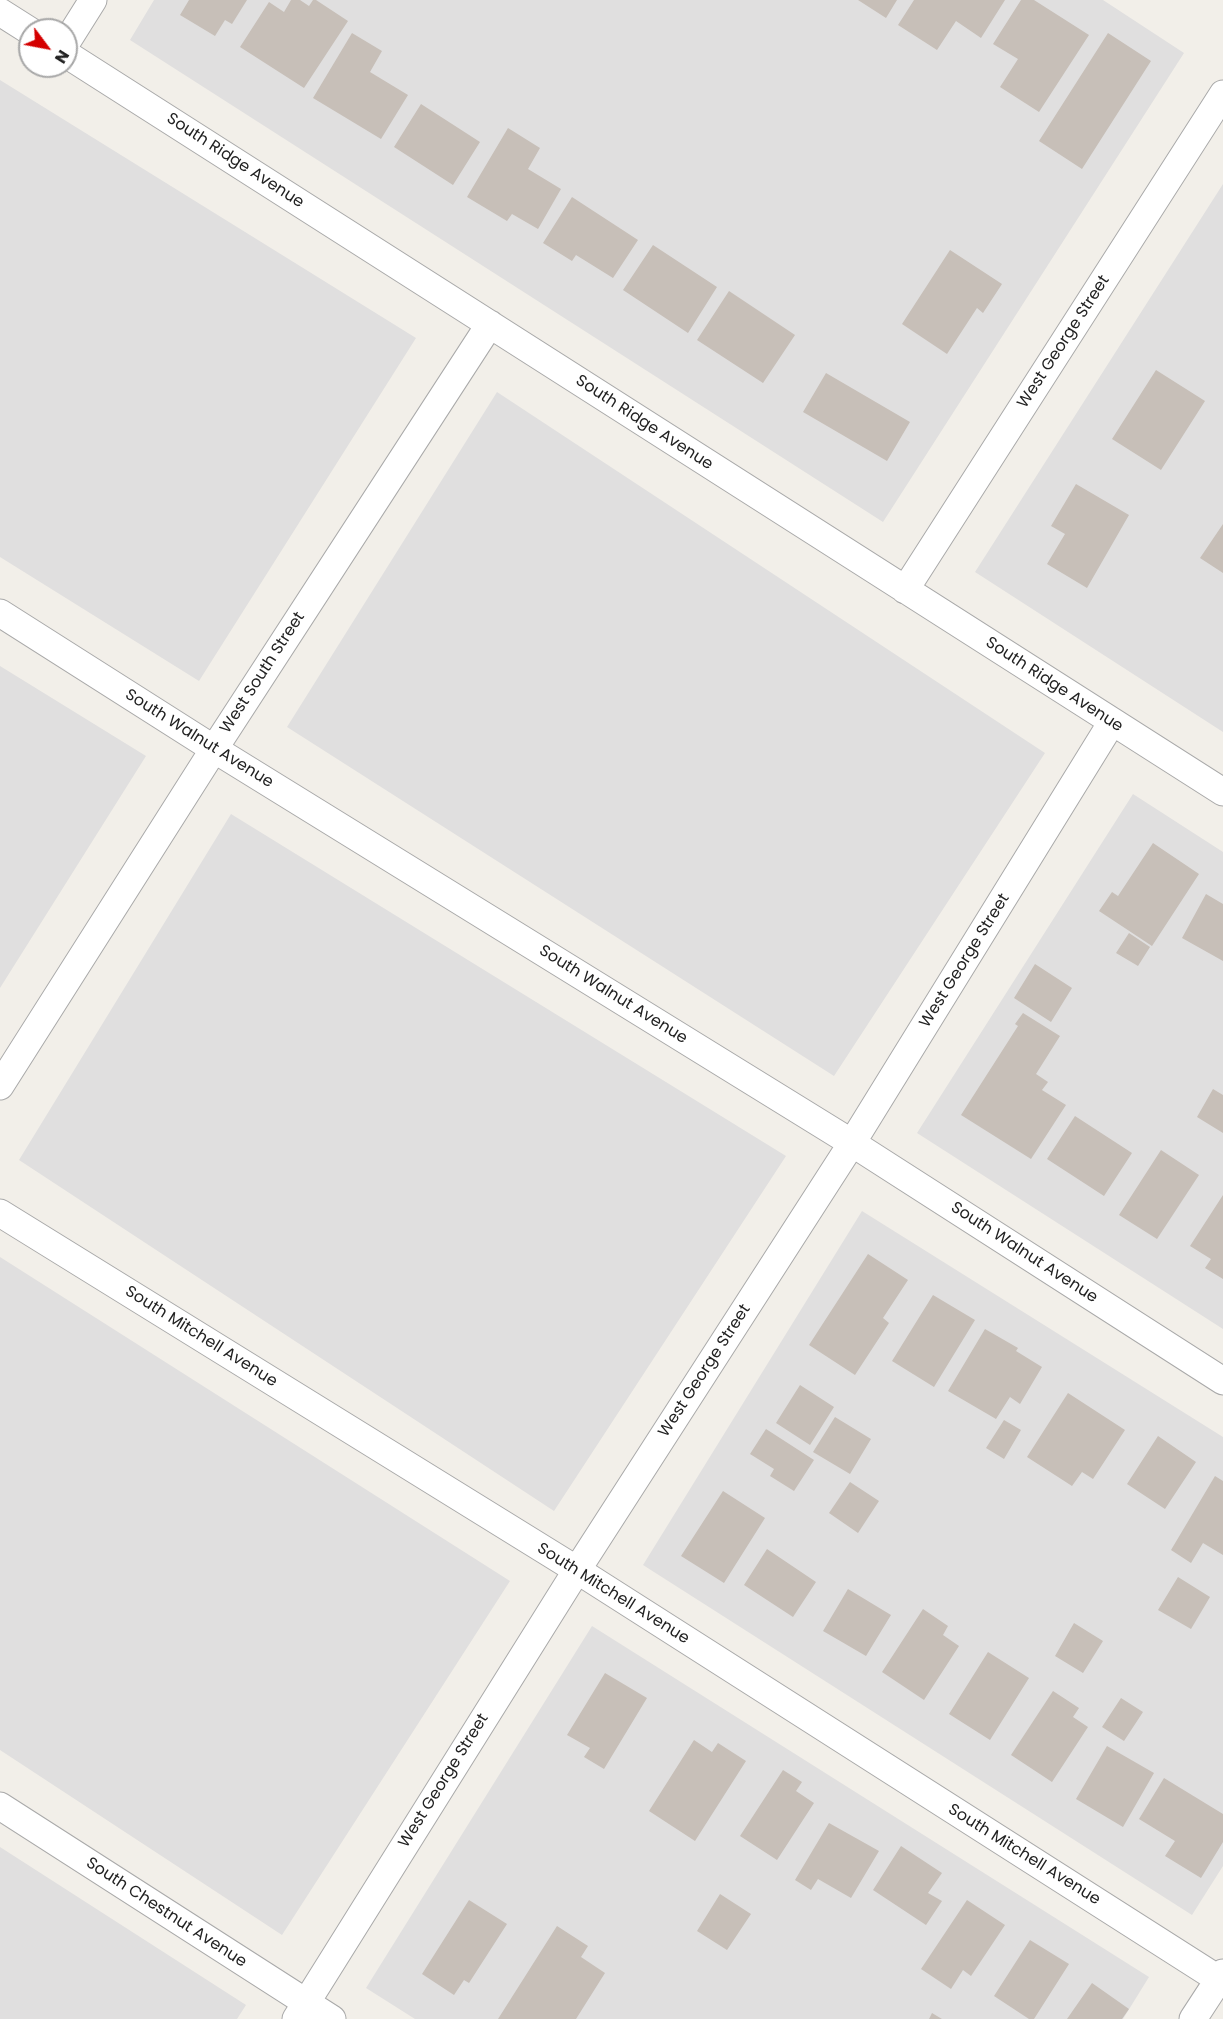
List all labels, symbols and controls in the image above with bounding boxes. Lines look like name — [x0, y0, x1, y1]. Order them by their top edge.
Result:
north arrow — [18, 18, 78, 78]
text: N — [49, 46, 75, 68]
street label: South Ridge Avenue — [163, 109, 307, 213]
street label: West George Street — [1014, 272, 1114, 412]
street label: South Ridge Avenue — [572, 371, 716, 475]
street label: West South Street — [217, 609, 309, 737]
street label: South Ridge Avenue — [982, 633, 1126, 737]
street label: South Walnut Avenue — [121, 685, 277, 793]
street label: West George Street — [916, 890, 1014, 1032]
street label: South Walnut Avenue — [535, 941, 691, 1049]
street label: South Walnut Avenue — [947, 1198, 1101, 1308]
street label: South Mitchell Avenue — [121, 1282, 281, 1392]
street label: West George Street — [655, 1301, 755, 1441]
street label: South Mitchell Avenue — [533, 1539, 693, 1649]
street label: West George Street — [395, 1710, 493, 1852]
street label: South Mitchell Avenue — [944, 1800, 1104, 1910]
street label: South Chestnut Avenue — [82, 1854, 250, 1972]

